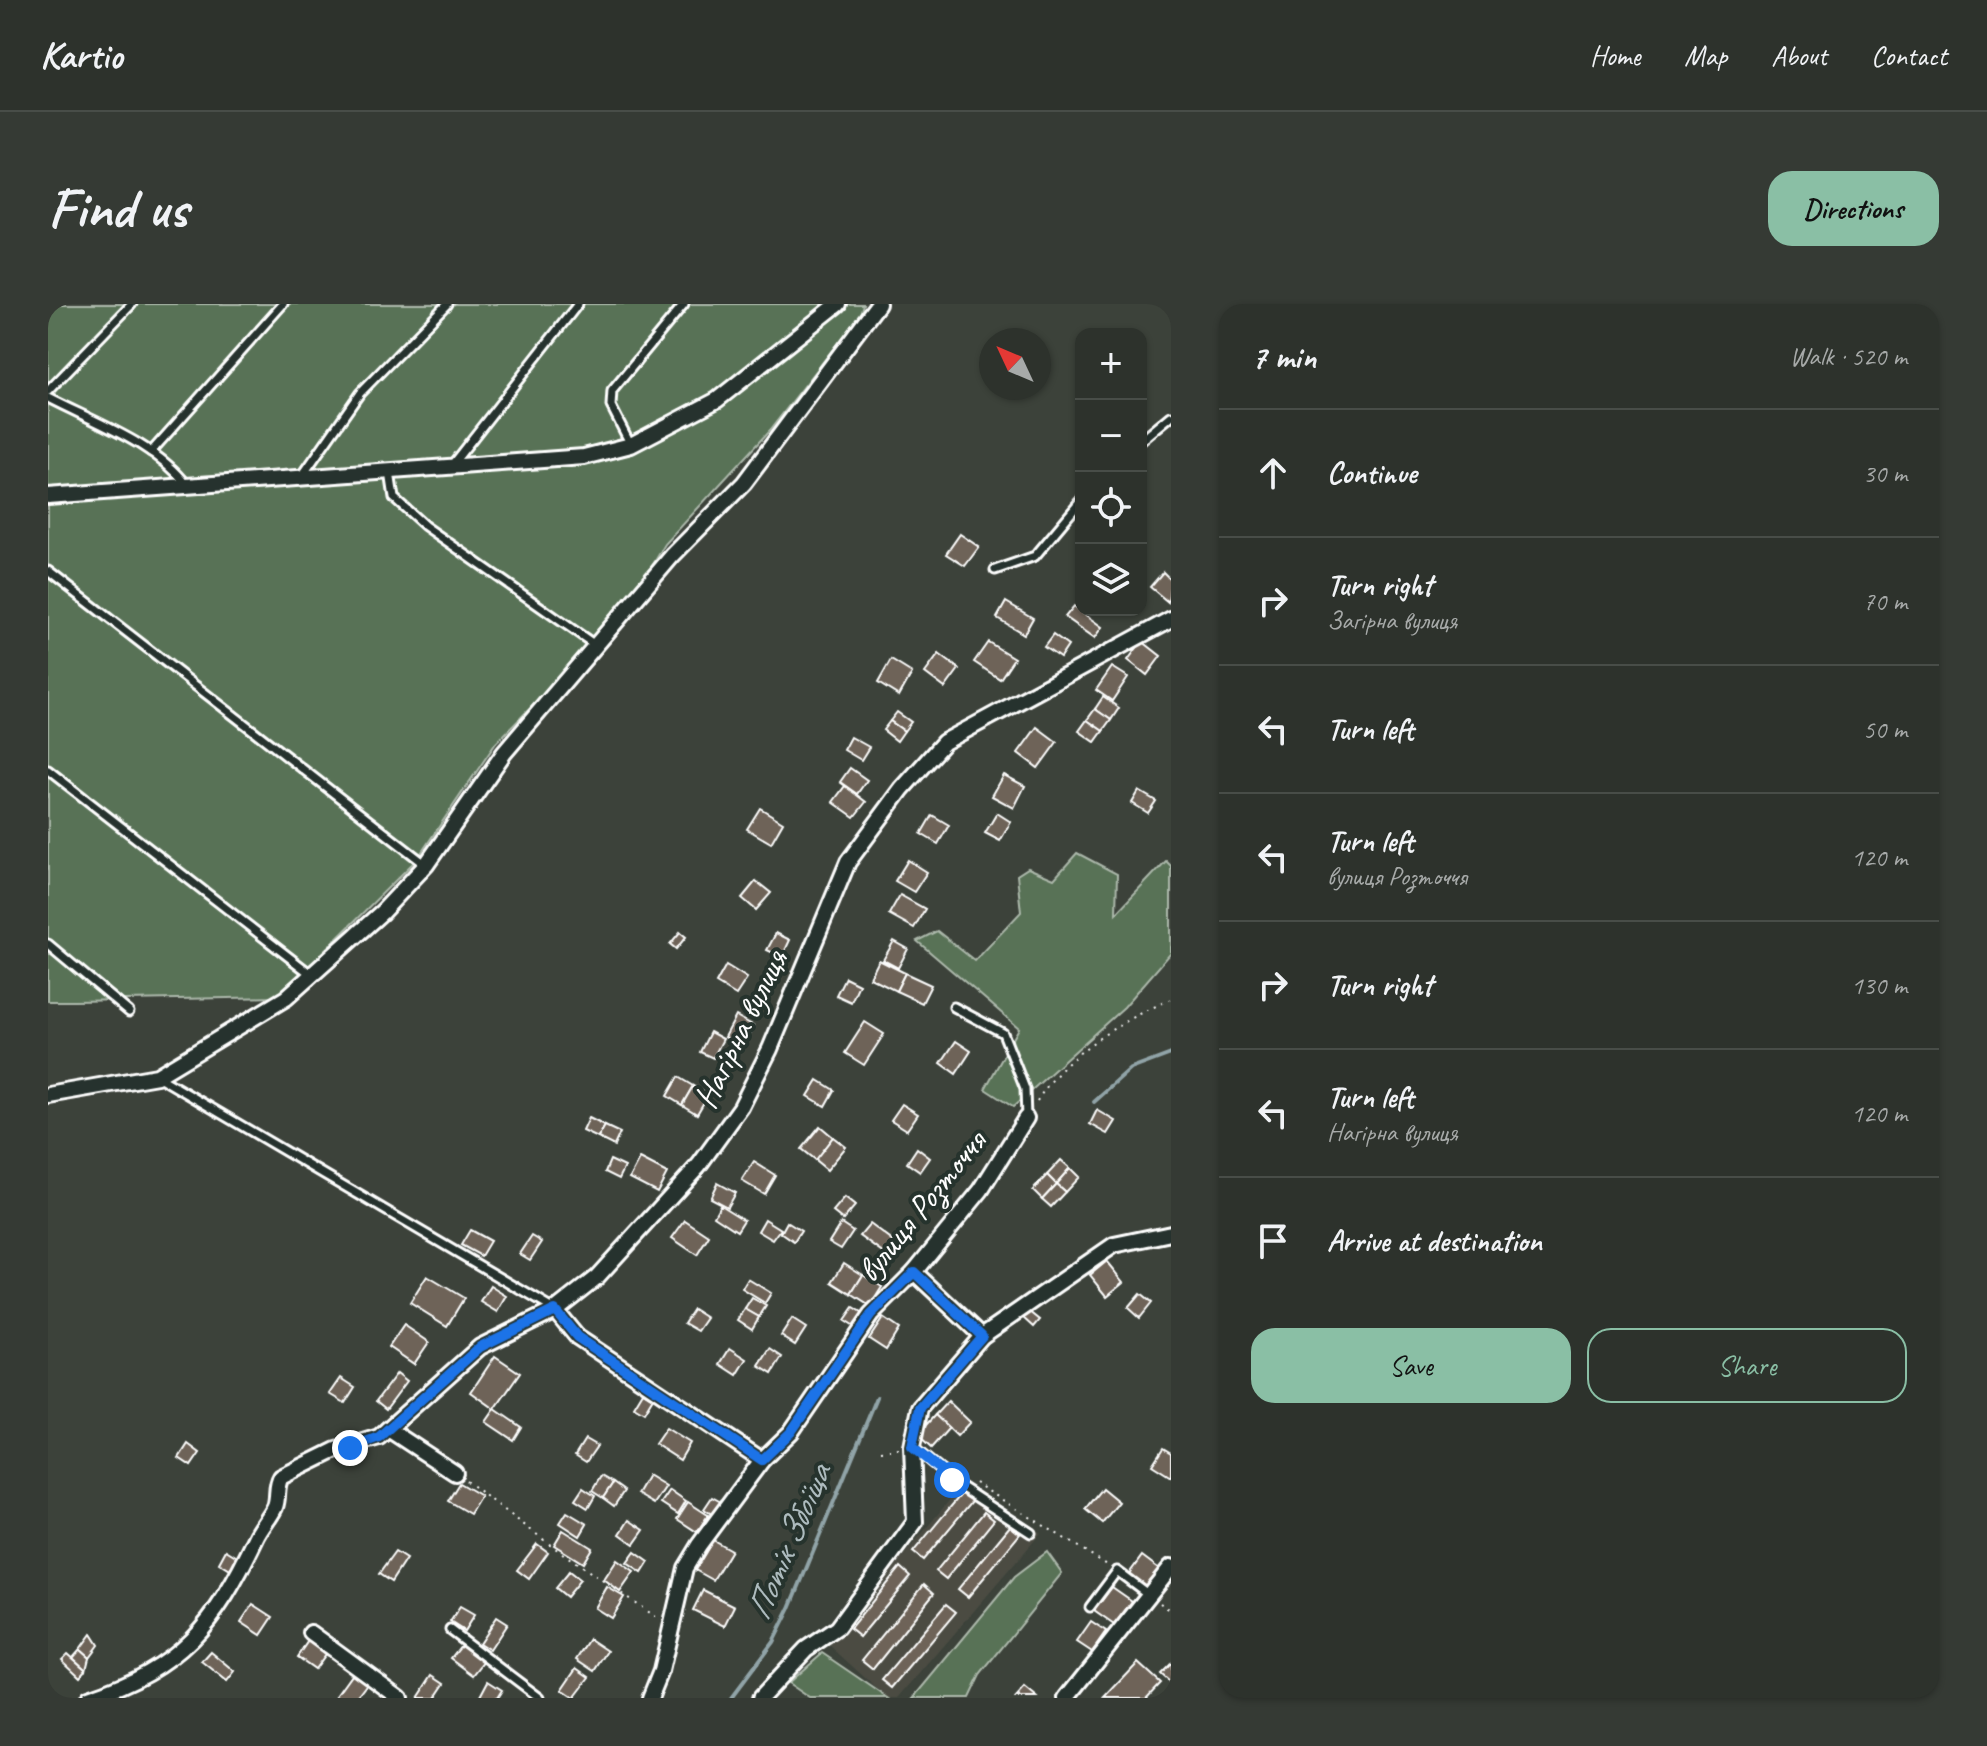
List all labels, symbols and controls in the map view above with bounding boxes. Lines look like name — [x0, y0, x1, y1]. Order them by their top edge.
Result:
text: Kartio — [40, 32, 122, 79]
text: Home — [1590, 38, 1640, 73]
text: Map — [1684, 38, 1727, 73]
text: About — [1771, 38, 1827, 73]
text: Contact — [1871, 38, 1947, 73]
button: Directions — [1768, 171, 1939, 246]
text: Find us — [48, 173, 188, 244]
north arrow — [979, 328, 1051, 400]
map controls — [1075, 328, 1147, 616]
button: + — [1075, 328, 1147, 400]
text: 7 min — [1251, 335, 1316, 378]
text: Walk · 520 m — [1790, 340, 1907, 373]
button: − — [1075, 400, 1147, 472]
icon: ahead — [1251, 451, 1295, 495]
text: Continue — [1327, 454, 1417, 492]
text: 30 m — [1863, 457, 1907, 490]
button: locate — [1075, 472, 1147, 544]
button: layers — [1075, 544, 1147, 616]
text: Turn right — [1327, 566, 1432, 604]
icon: right — [1251, 579, 1295, 623]
text: 70 m — [1863, 585, 1907, 618]
text: Загірна вулиця — [1327, 604, 1457, 637]
icon: left — [1251, 707, 1295, 751]
text: Turn left — [1327, 710, 1414, 748]
text: 50 m — [1863, 713, 1907, 746]
text: Turn left — [1327, 822, 1414, 860]
icon: left — [1251, 835, 1295, 879]
text: 120 m — [1851, 841, 1907, 874]
text: вулиця Розточчя — [1327, 860, 1467, 893]
street label: Нагірна вулиця — [683, 941, 798, 1115]
icon: right — [1251, 963, 1295, 1007]
text: Turn right — [1327, 966, 1432, 1004]
text: 130 m — [1851, 969, 1907, 1002]
text: Turn left — [1327, 1078, 1414, 1116]
icon: left — [1251, 1091, 1295, 1135]
text: 120 m — [1851, 1097, 1907, 1130]
text: Нагірна вулиця — [1327, 1116, 1458, 1149]
street label: вулиця Розточчя — [847, 1120, 997, 1291]
icon: arrive — [1251, 1219, 1295, 1263]
text: Arrive at destination — [1327, 1222, 1542, 1260]
button: Save — [1251, 1328, 1571, 1403]
button: Share — [1587, 1328, 1907, 1403]
route end — [332, 1430, 368, 1466]
water label: Потік Збоїща — [735, 1454, 843, 1627]
route start — [934, 1462, 970, 1498]

